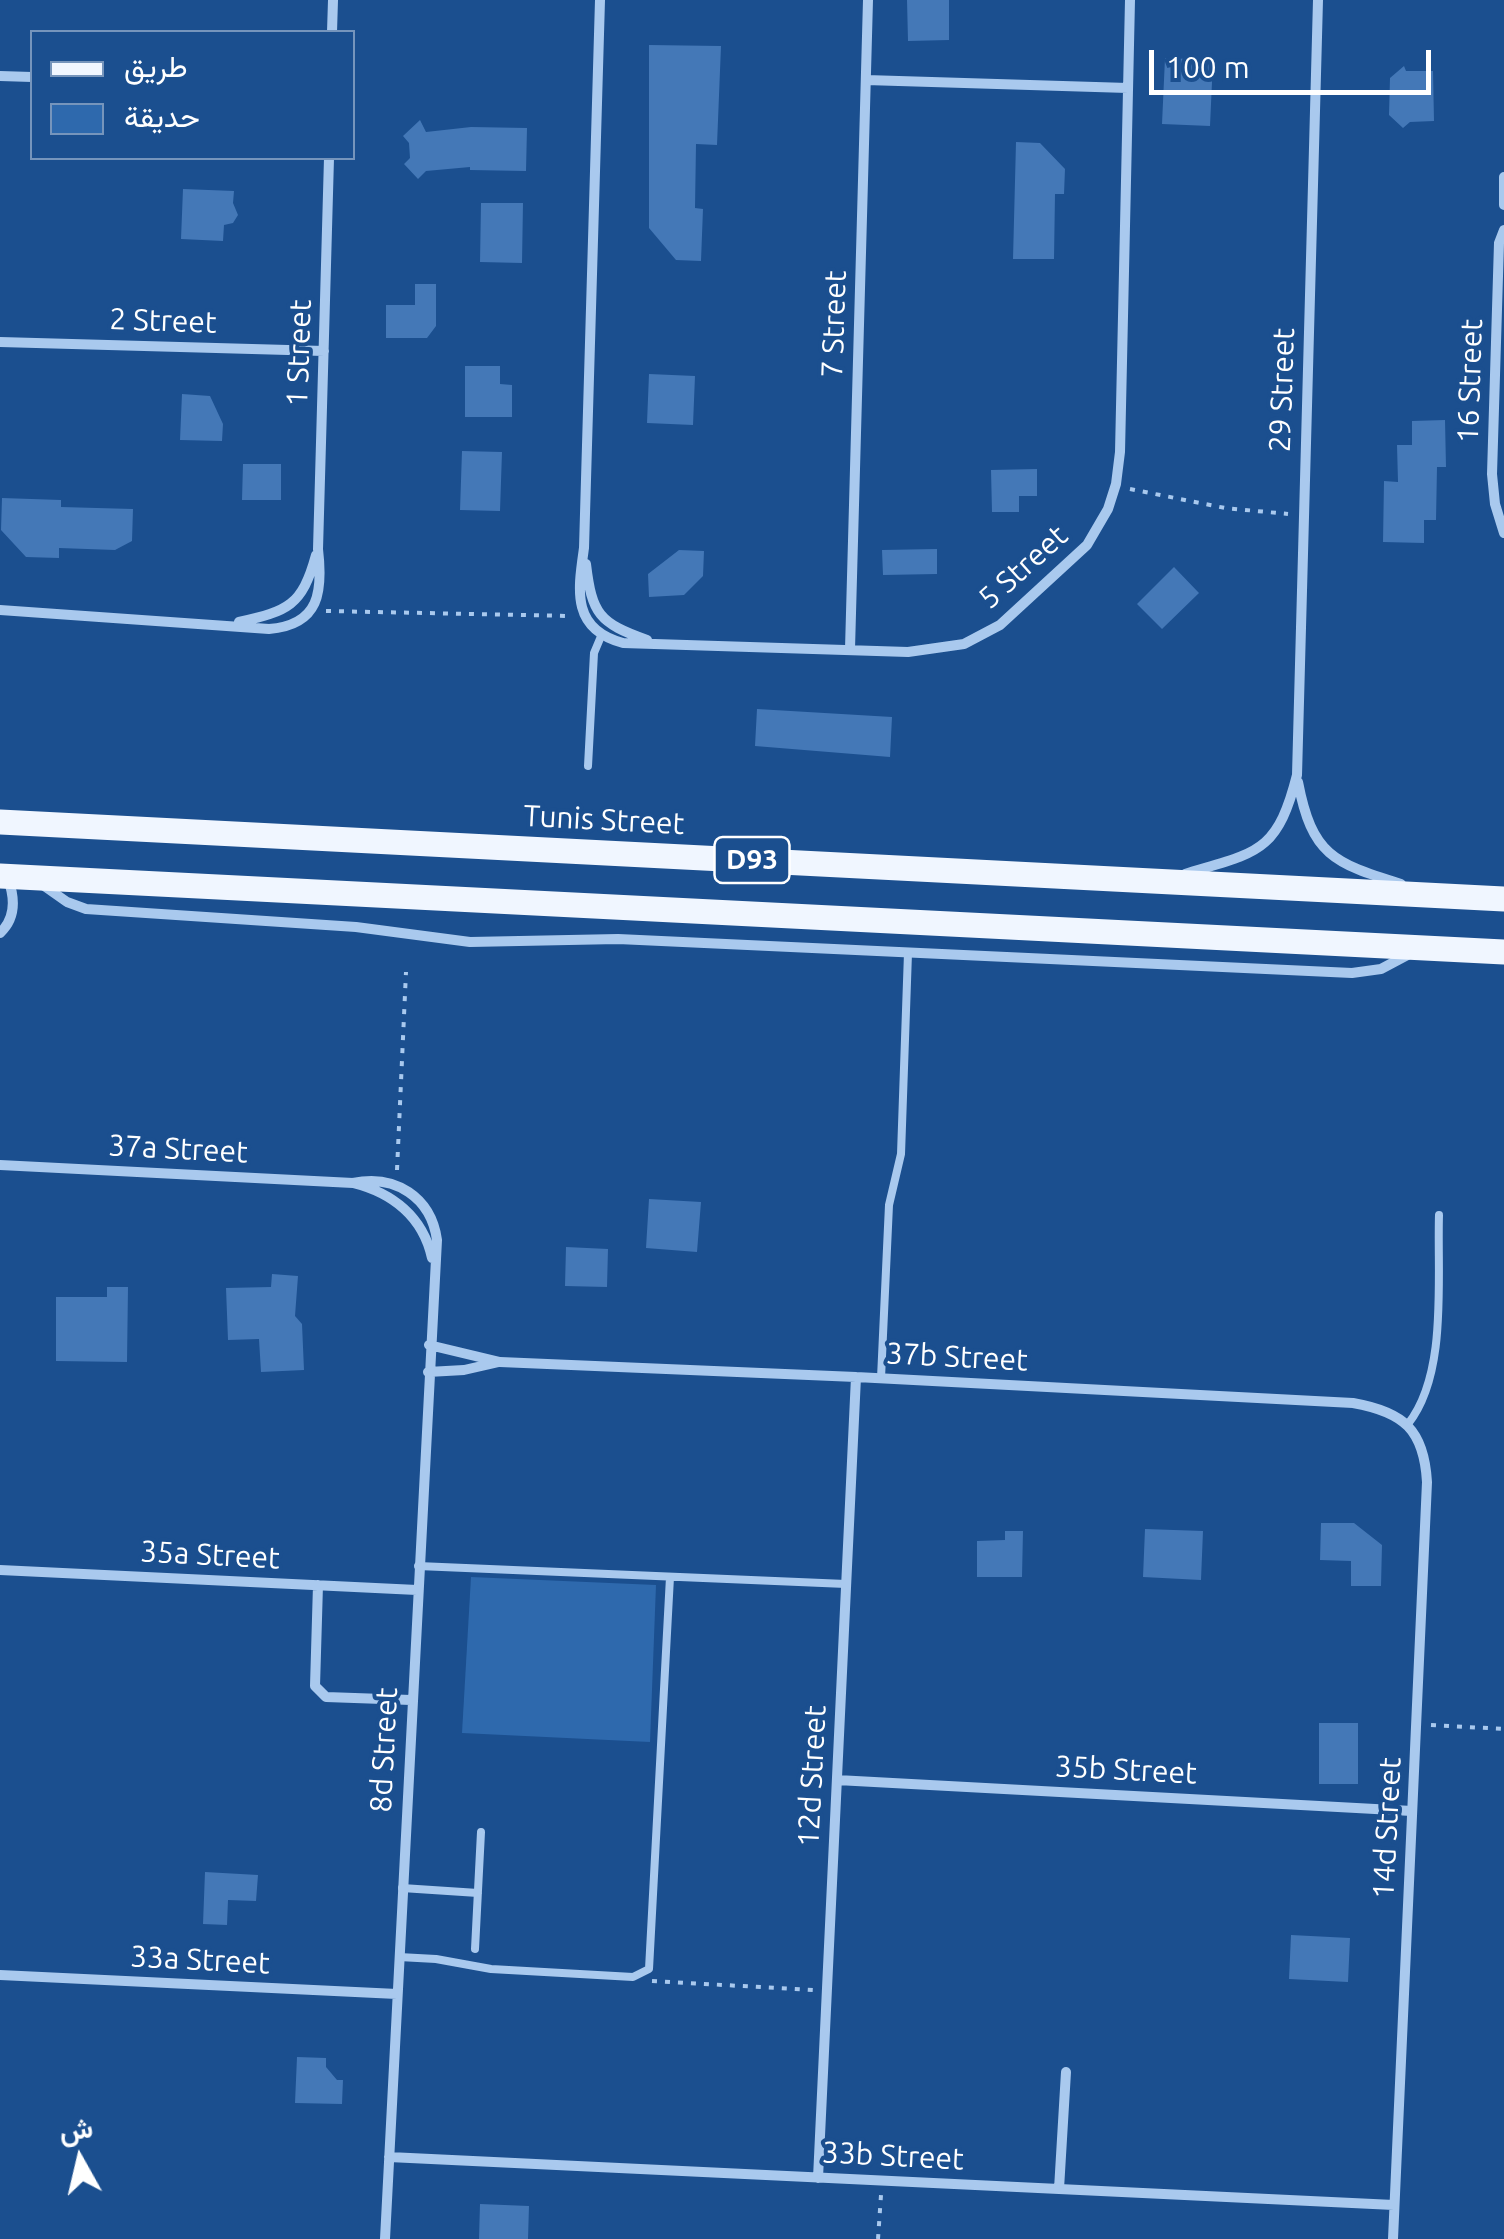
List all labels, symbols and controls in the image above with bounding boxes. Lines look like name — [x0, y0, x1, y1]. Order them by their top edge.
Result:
legend — [30, 30, 355, 160]
scale bar — [1154, 30, 1436, 92]
text: طريق — [124, 49, 188, 83]
text: 100 m — [1166, 50, 1250, 84]
text: حديقة — [124, 99, 200, 133]
street label: 7 Street — [814, 270, 854, 378]
street label: 1 Street — [279, 299, 319, 407]
street label: 2 Street — [109, 301, 217, 341]
street label: 16 Street — [1450, 318, 1490, 444]
street label: 29 Street — [1262, 327, 1302, 453]
street label: 5 Street — [971, 518, 1075, 616]
street label: Tunis Street — [523, 798, 685, 842]
road number: D93 — [714, 837, 790, 883]
street label: 37a Street — [107, 1127, 249, 1171]
street label: 37b Street — [885, 1335, 1029, 1379]
street label: 35a Street — [139, 1533, 281, 1577]
street label: 8d Street — [363, 1687, 405, 1813]
street label: 12d Street — [790, 1704, 834, 1848]
street label: 35b Street — [1054, 1748, 1198, 1792]
street label: 14d Street — [1365, 1756, 1409, 1900]
street label: 33a Street — [129, 1938, 271, 1982]
north arrow — [30, 2109, 130, 2209]
text: ش — [57, 2111, 95, 2146]
street label: 33b Street — [821, 2134, 965, 2178]

